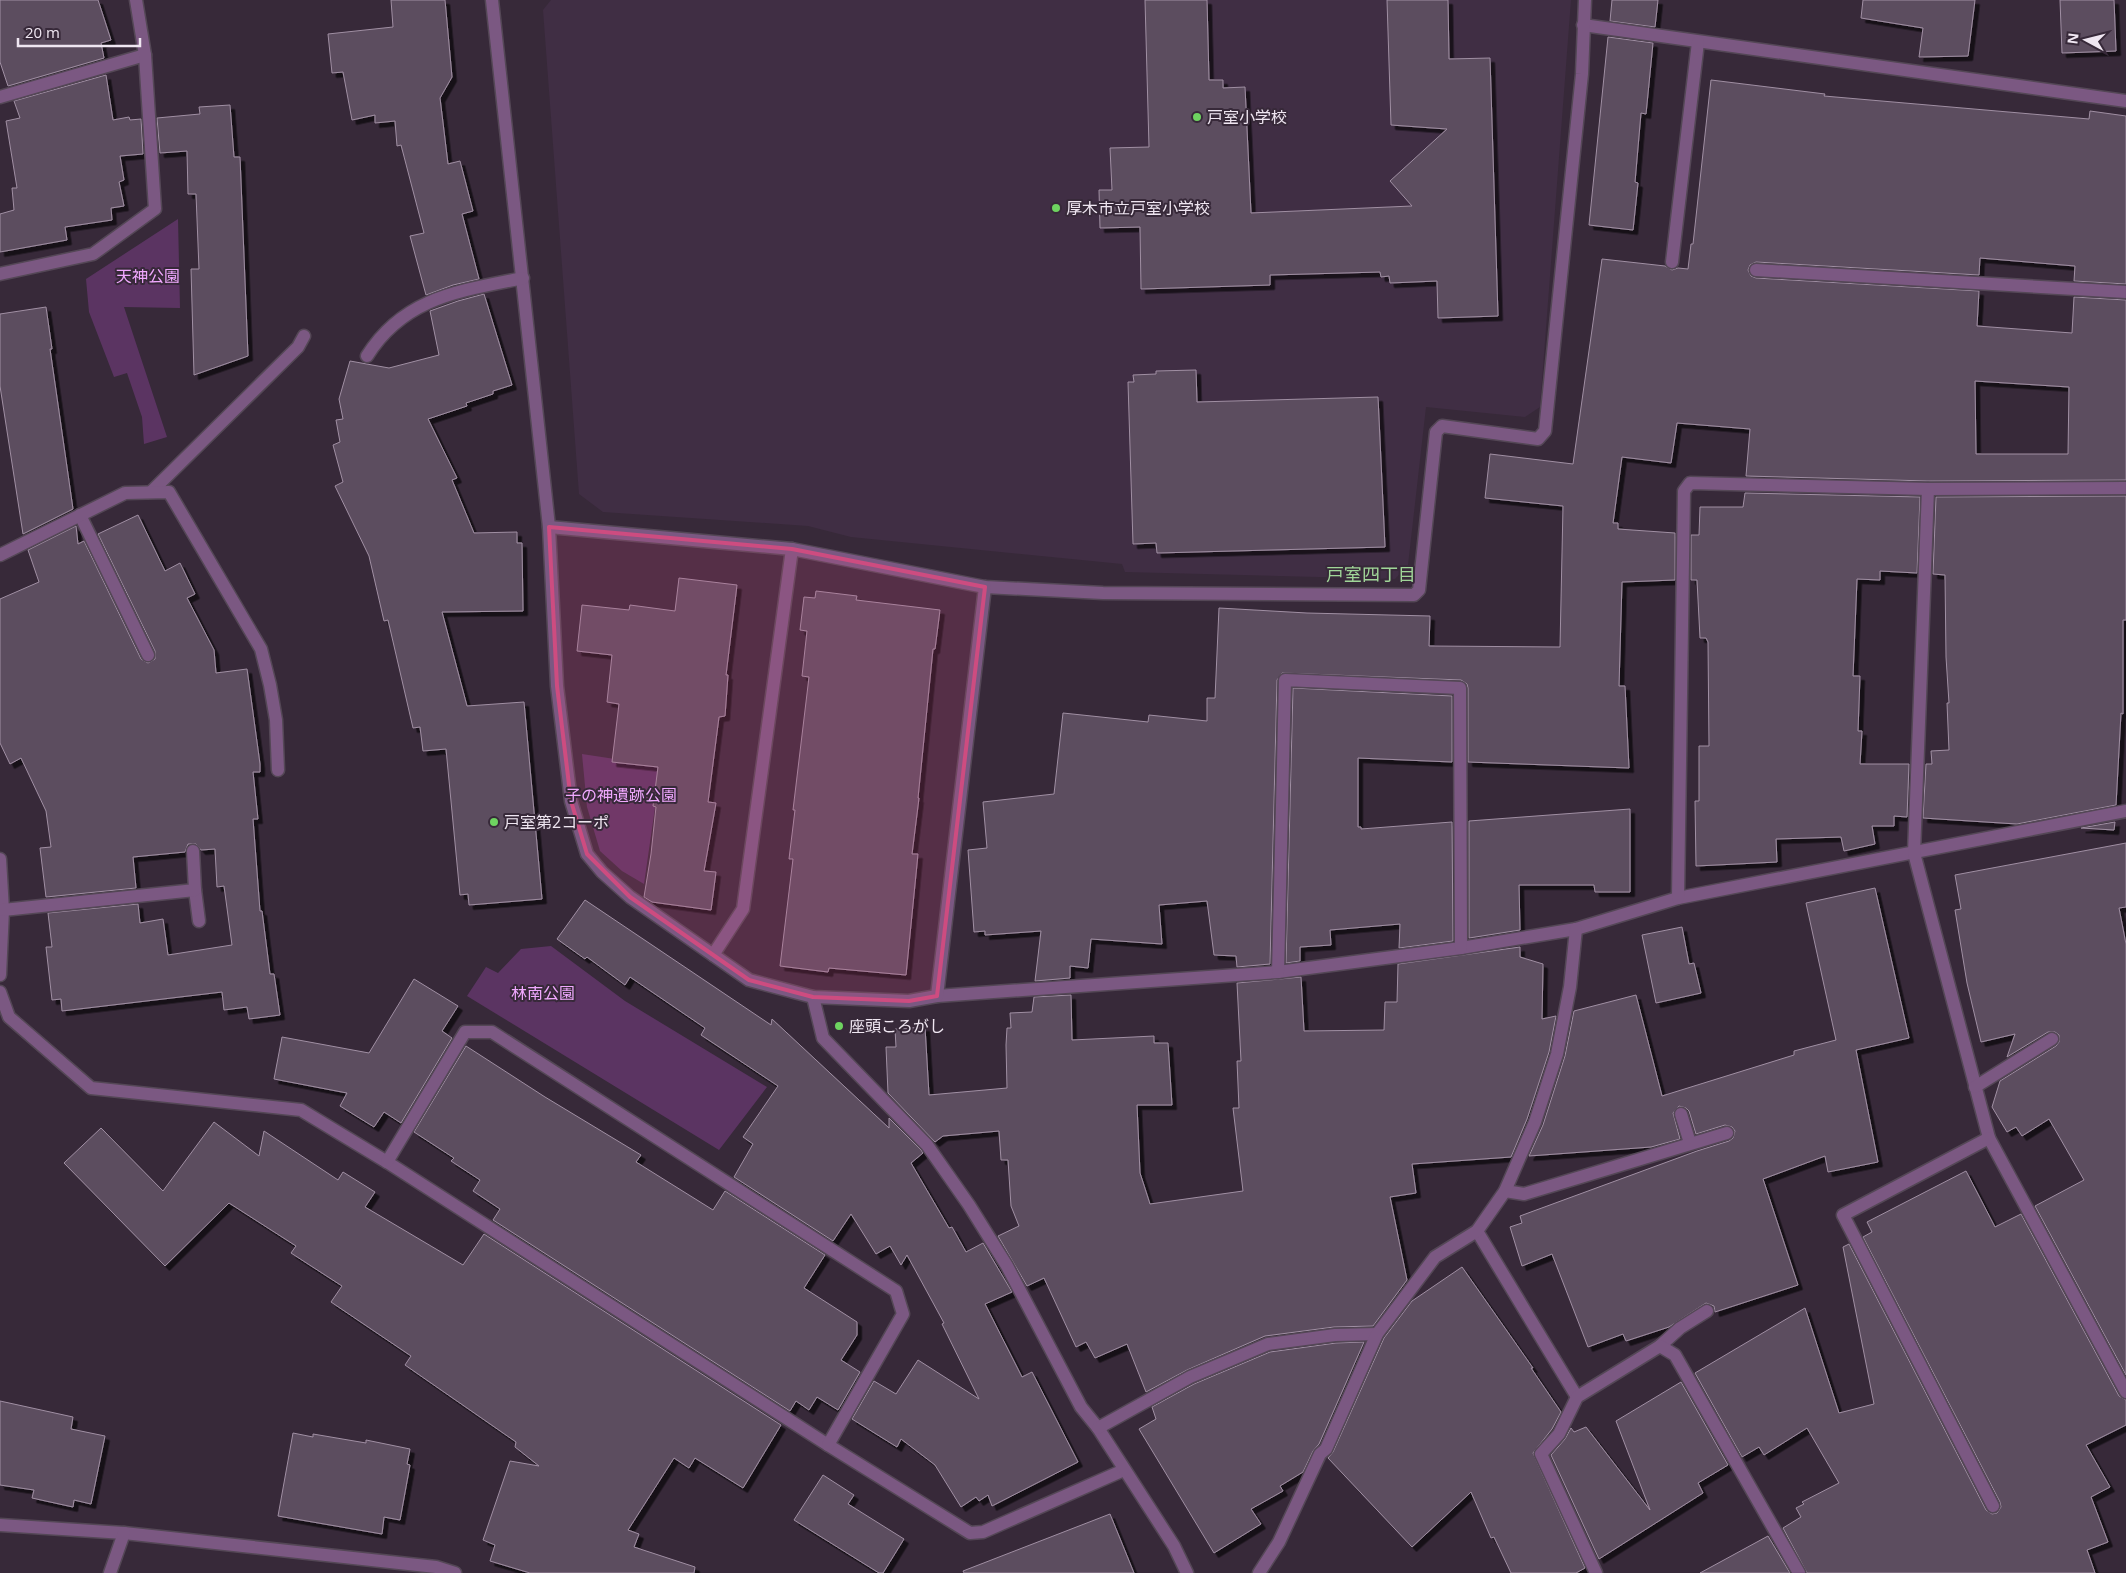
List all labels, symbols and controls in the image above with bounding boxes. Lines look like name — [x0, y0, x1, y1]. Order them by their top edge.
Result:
scale bar — [18, 15, 140, 47]
north arrow — [2061, 15, 2111, 65]
text: 20 m — [25, 22, 60, 42]
text: N — [2062, 32, 2083, 45]
place label: 戸室小学校 — [1207, 106, 1287, 128]
marker: 戸室小学校 — [1191, 111, 1203, 123]
place label: 厚木市立戸室小学校 — [1066, 197, 1210, 219]
marker: 厚木市立戸室小学校 — [1050, 202, 1062, 214]
park label: 天神公園 — [116, 265, 180, 287]
district label: 戸室四丁目 — [1326, 562, 1416, 586]
park label: 子の神遺跡公園 — [565, 784, 677, 806]
place label: 戸室第2コーポ — [504, 811, 609, 833]
marker: 戸室第2コーポ — [488, 816, 500, 828]
park label: 林南公園 — [511, 982, 575, 1004]
place label: 座頭ころがし — [849, 1015, 945, 1037]
marker: 座頭ころがし — [833, 1020, 845, 1032]

